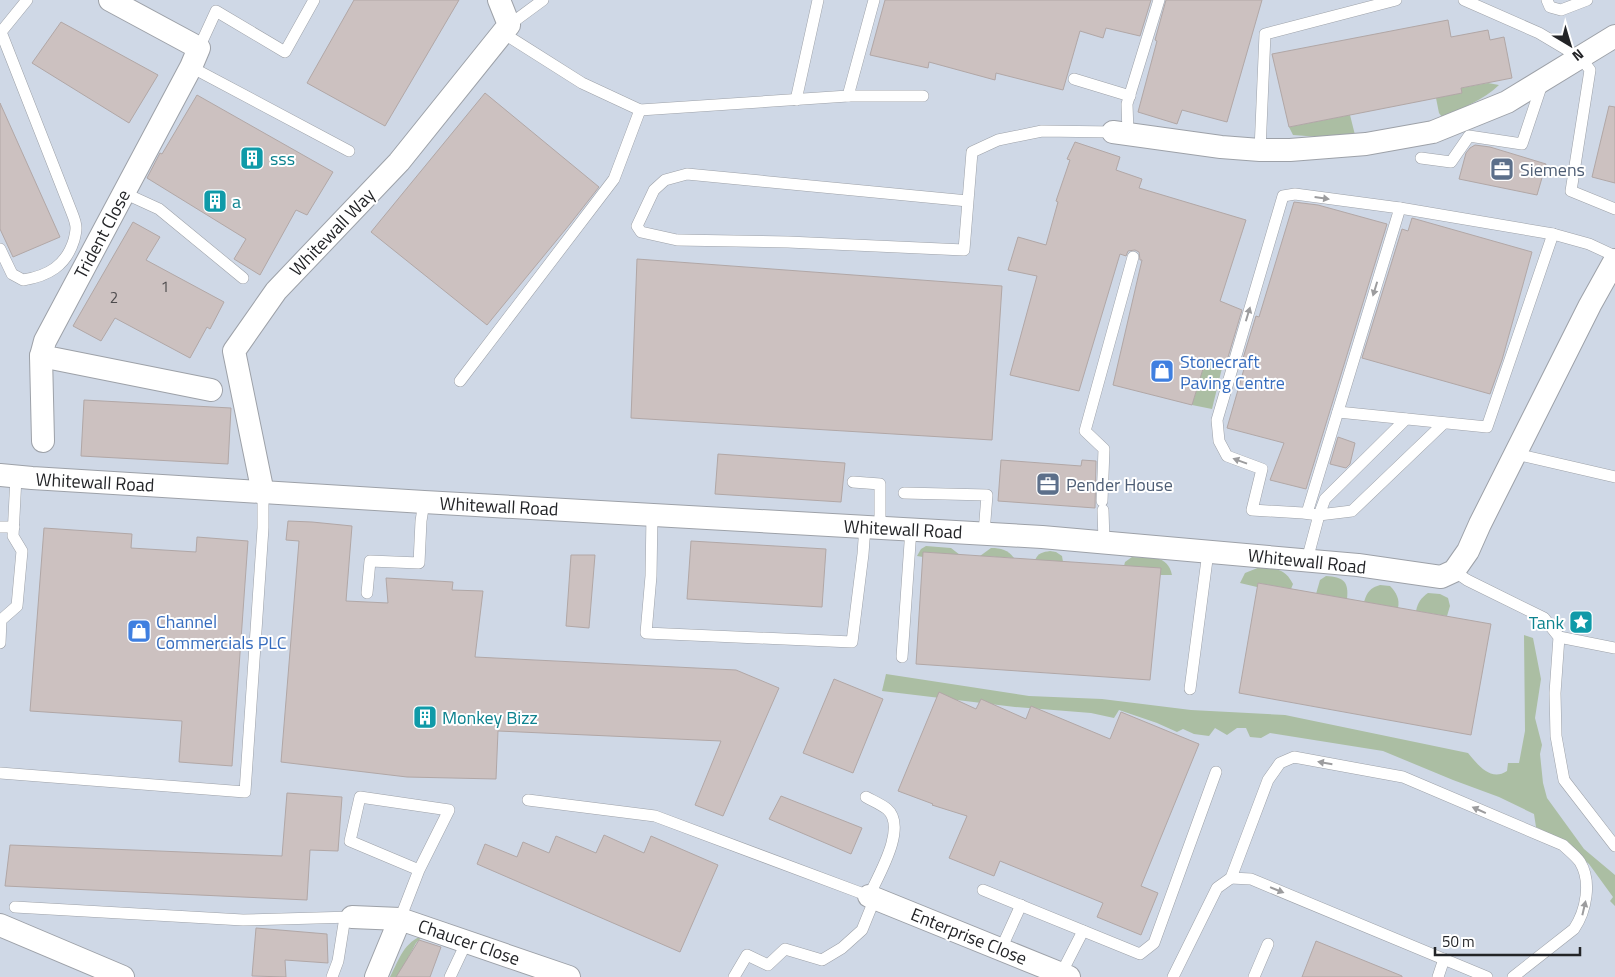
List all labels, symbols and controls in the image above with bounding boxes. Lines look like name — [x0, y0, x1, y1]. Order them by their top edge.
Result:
north arrow — [1545, 20, 1595, 70]
text: N — [1568, 44, 1589, 67]
building icon: sss — [239, 145, 265, 171]
place label: sss — [270, 145, 295, 172]
office icon: Siemens — [1489, 156, 1515, 182]
place label: Siemens — [1520, 156, 1585, 183]
street label: Whitewall Way — [283, 182, 381, 282]
street label: Trident Close — [67, 185, 137, 283]
building icon: a — [202, 188, 228, 214]
place label: a — [232, 188, 241, 215]
one-way arrow — [1315, 194, 1331, 202]
house number: 1 — [161, 275, 169, 298]
one-way arrow — [1371, 281, 1379, 296]
house number: 2 — [110, 286, 118, 309]
one-way arrow — [1245, 306, 1253, 321]
place label: Stonecraft Paving Centre — [1180, 348, 1285, 396]
shop icon: Stonecraft Paving Centre — [1149, 358, 1175, 384]
one-way arrow — [1232, 457, 1247, 465]
street label: Whitewall Road — [35, 465, 155, 499]
office icon: Pender House — [1035, 471, 1061, 497]
place label: Pender House — [1066, 471, 1173, 498]
street label: Whitewall Road — [439, 489, 559, 523]
street label: Whitewall Road — [843, 512, 963, 546]
street label: Whitewall Road — [1247, 541, 1367, 581]
place label: Channel Commercials PLC — [156, 608, 287, 656]
place label: Tank — [1529, 609, 1564, 636]
place icon: Tank — [1568, 609, 1594, 635]
shop icon: Channel Commercials PLC — [126, 618, 152, 644]
building icon: Monkey Bizz — [412, 704, 438, 730]
place label: Monkey Bizz — [442, 704, 538, 731]
one-way arrow — [1316, 758, 1332, 766]
one-way arrow — [1472, 805, 1486, 813]
one-way arrow — [1270, 886, 1285, 894]
street label: Enterprise Close — [907, 900, 1031, 972]
one-way arrow — [1580, 901, 1588, 916]
street label: Chaucer Close — [415, 912, 523, 972]
scale bar — [1435, 924, 1580, 956]
text: 50 m — [1442, 930, 1475, 953]

